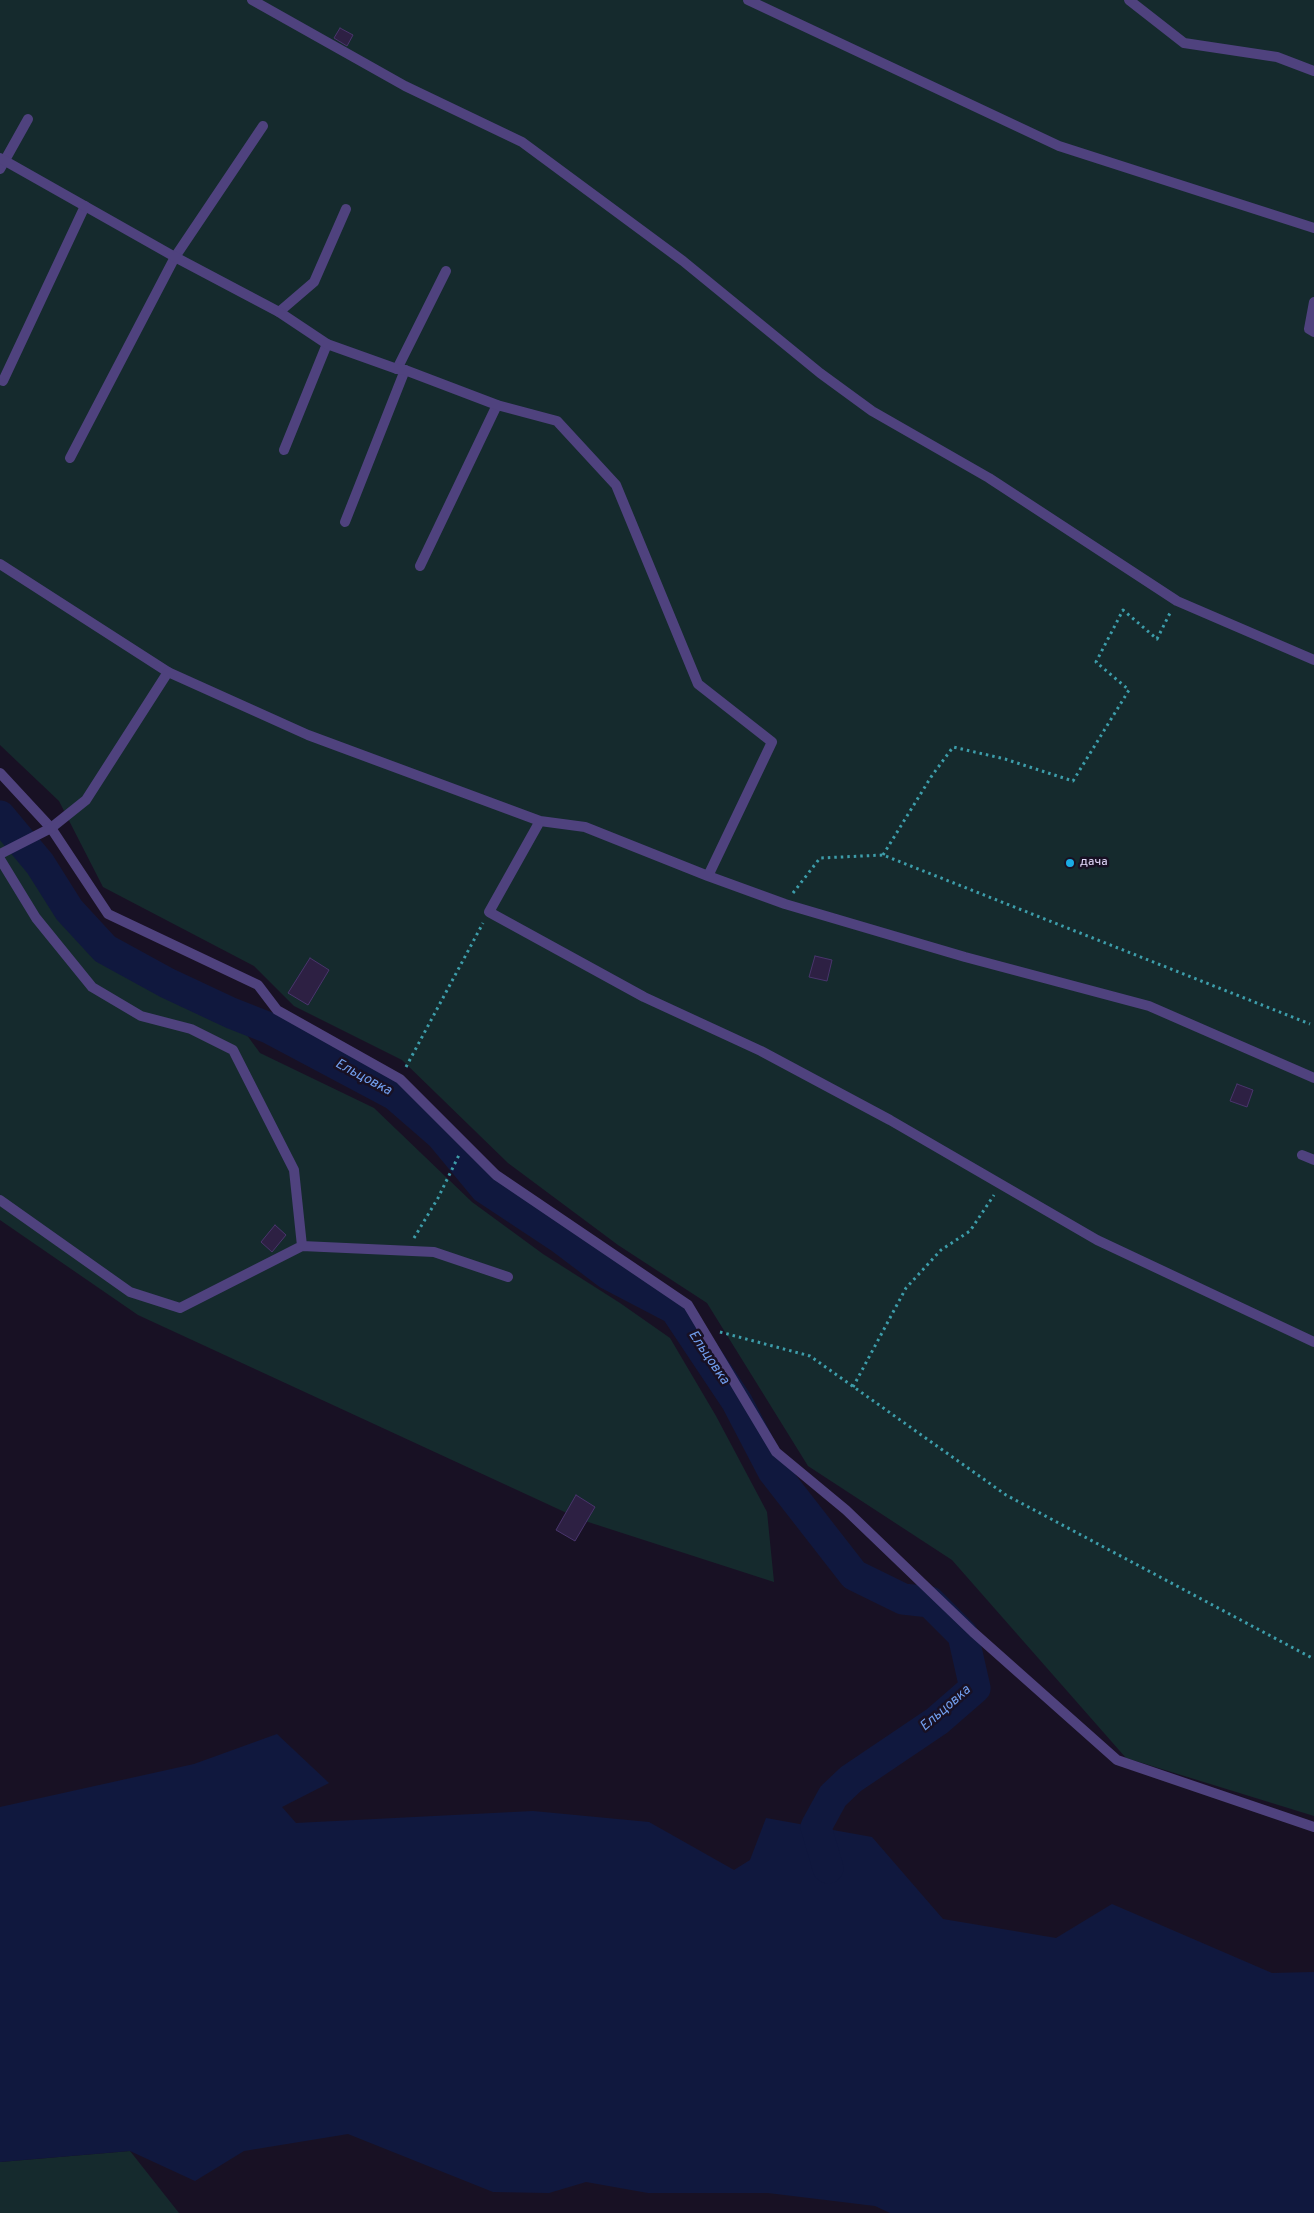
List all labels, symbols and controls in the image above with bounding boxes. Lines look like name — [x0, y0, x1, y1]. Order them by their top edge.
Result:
place label: дача — [1080, 856, 1108, 870]
marker: дача — [1064, 857, 1076, 869]
water label: Ельцовка — [332, 1056, 394, 1100]
water label: Ельцовка — [684, 1328, 732, 1388]
water label: Ельцовка — [917, 1682, 975, 1736]

